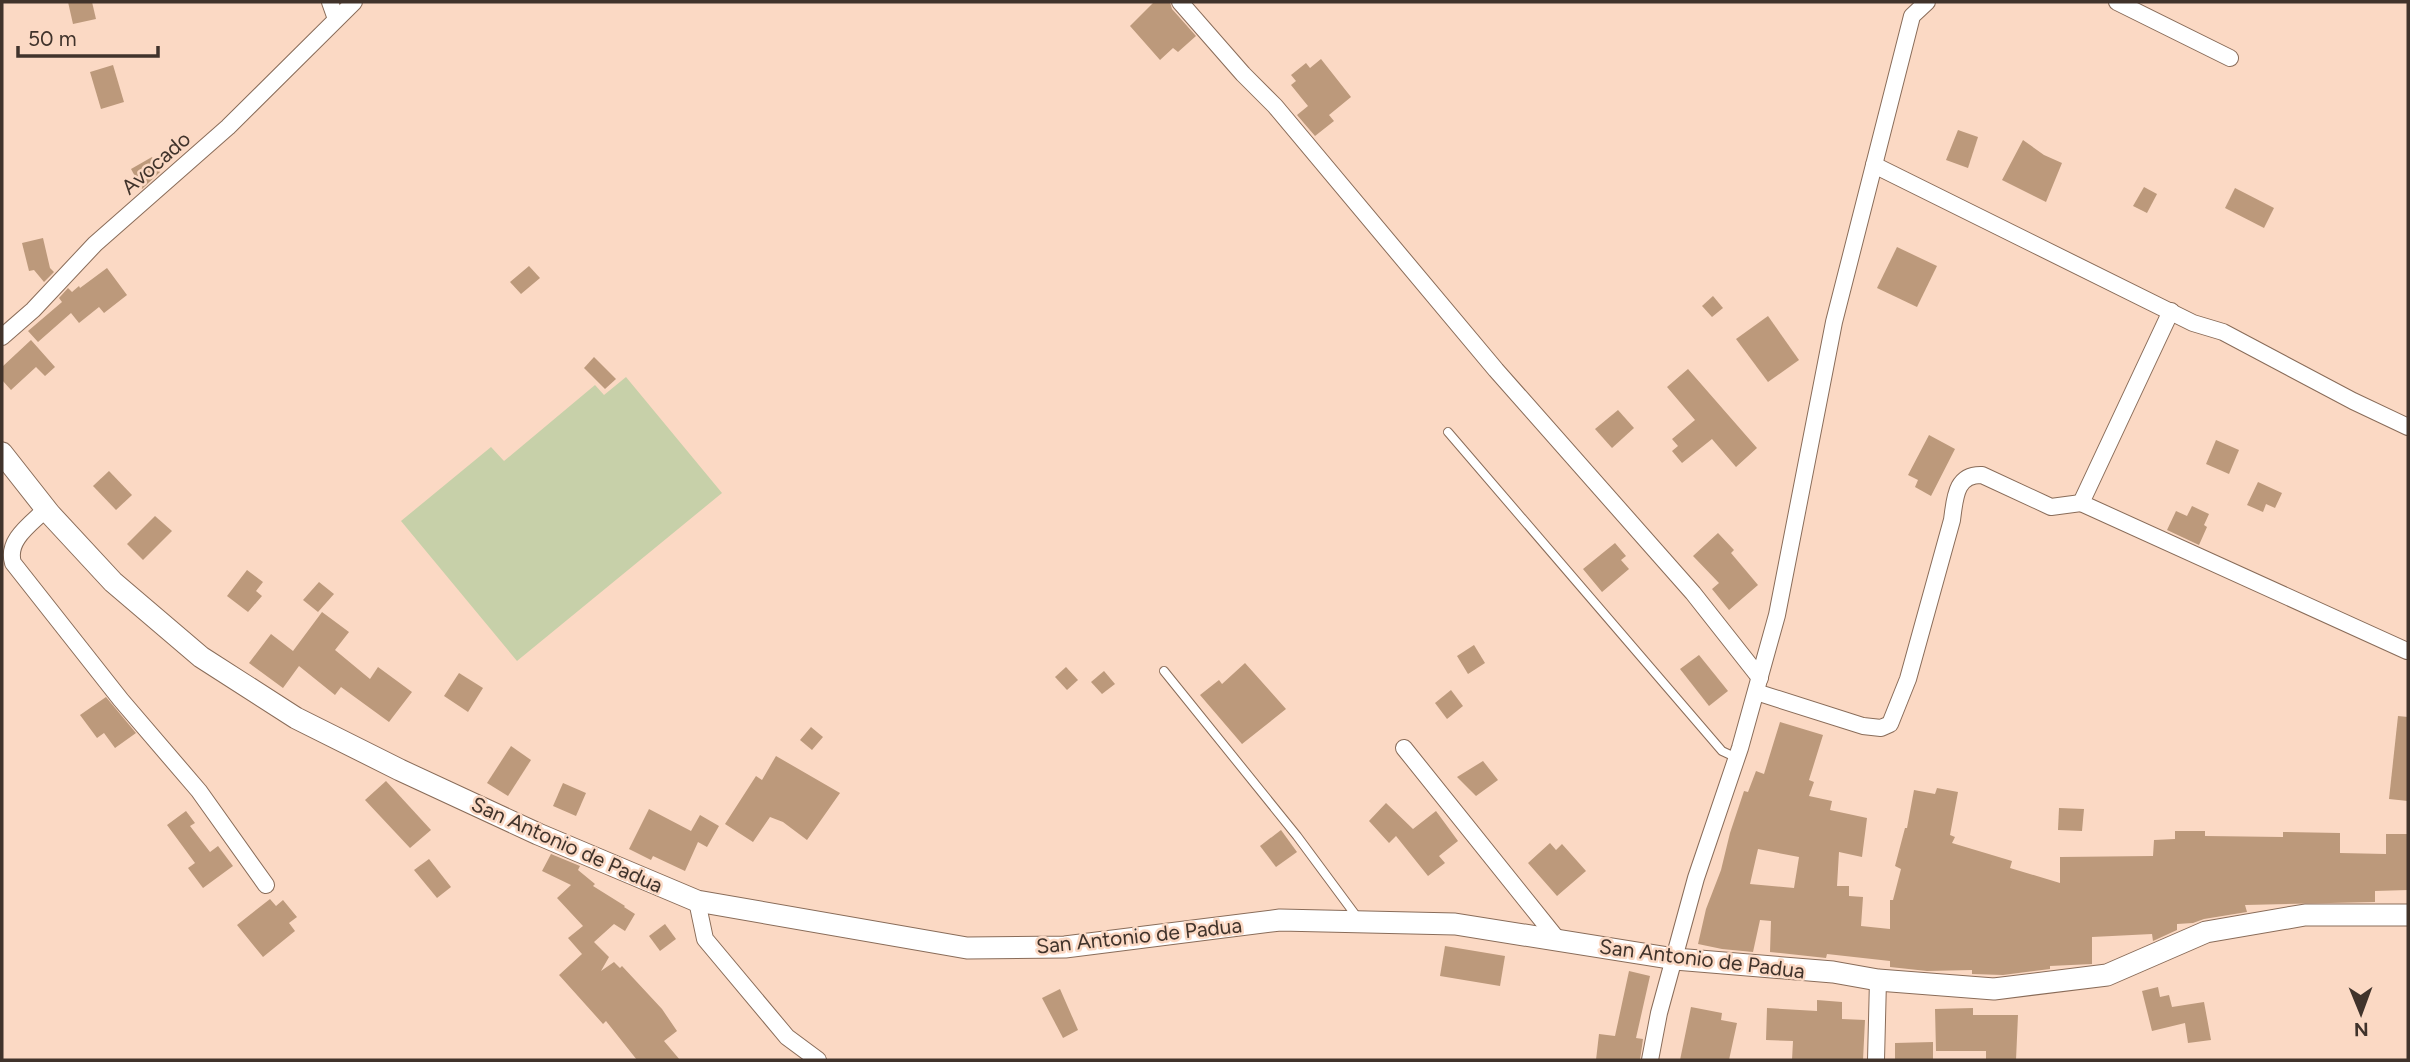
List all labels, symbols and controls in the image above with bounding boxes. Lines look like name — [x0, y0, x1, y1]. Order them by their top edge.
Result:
scale bar — [18, 14, 158, 58]
text: 50 m — [28, 26, 77, 51]
street label: Avocado — [116, 126, 195, 199]
street label: San Antonio de Padua — [468, 791, 667, 898]
street label: San Antonio de Padua — [1035, 912, 1243, 959]
street label: San Antonio de Padua — [1598, 933, 1806, 984]
north arrow — [2326, 978, 2396, 1048]
text: N — [2354, 1018, 2369, 1041]

